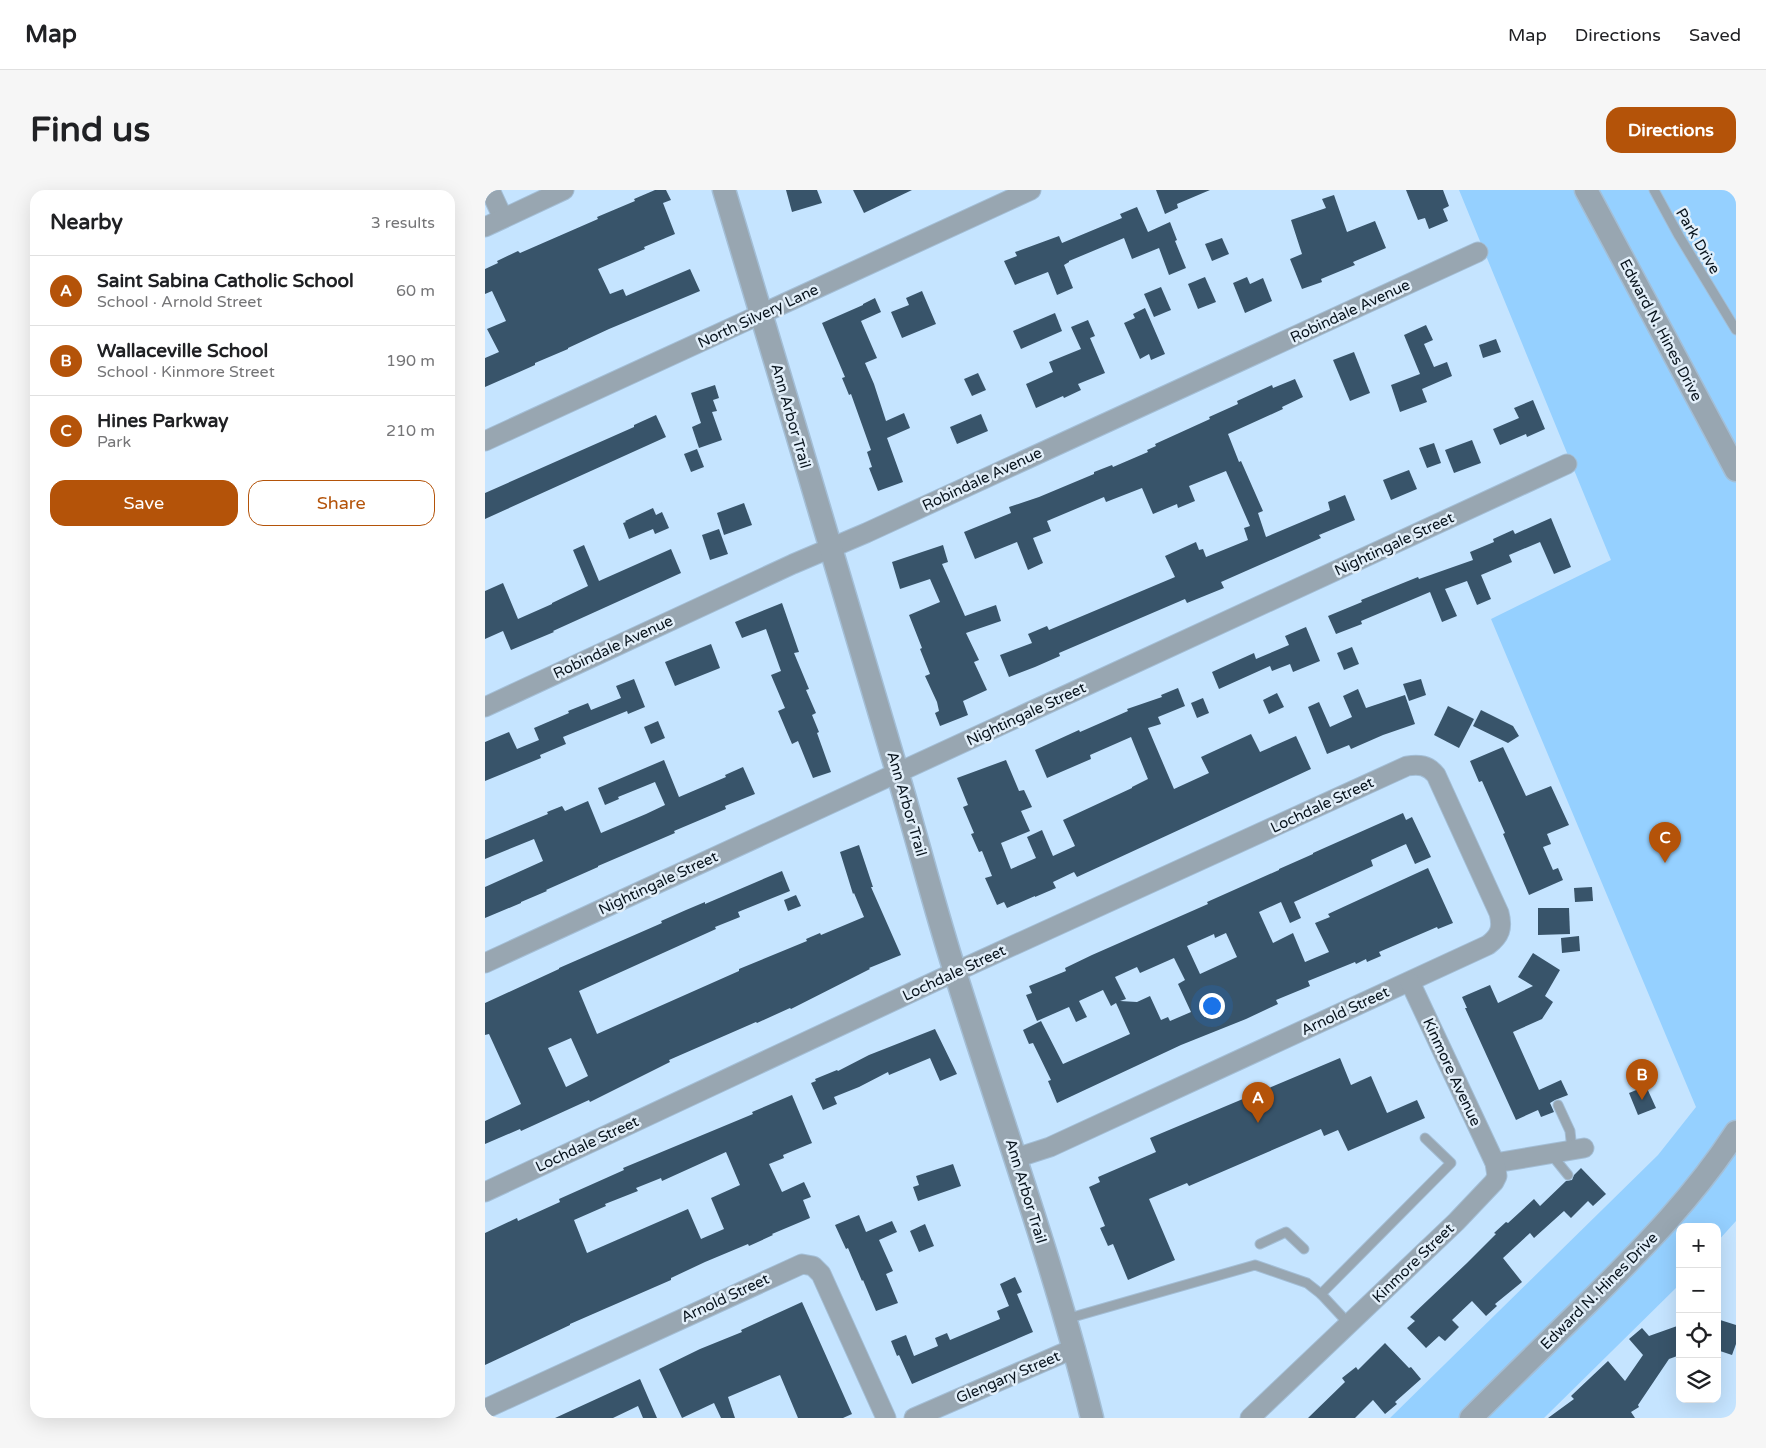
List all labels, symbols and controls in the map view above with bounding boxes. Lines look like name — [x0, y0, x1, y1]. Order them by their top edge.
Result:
text: Map — [25, 20, 77, 49]
text: Map — [1508, 24, 1547, 46]
text: Directions — [1575, 24, 1661, 46]
text: Saved — [1689, 24, 1741, 46]
button: Directions — [1606, 107, 1736, 153]
text: Find us — [30, 109, 150, 151]
street label: Park Drive — [1672, 205, 1724, 277]
text: Nearby — [50, 210, 123, 235]
text: 3 results — [371, 213, 435, 233]
street label: Edward N. Hines Drive — [1616, 256, 1706, 404]
text: Saint Sabina Catholic School — [97, 270, 354, 292]
street label: Robindale Avenue — [1287, 275, 1413, 347]
street label: North Silvery Lane — [695, 280, 821, 352]
text: A — [60, 281, 72, 301]
text: 60 m — [396, 281, 435, 301]
text: School · Arnold Street — [97, 292, 262, 312]
text: Wallaceville School — [97, 340, 268, 362]
text: B — [60, 351, 72, 371]
text: 190 m — [386, 351, 435, 371]
street label: Ann Arbor Trail — [767, 361, 815, 471]
text: School · Kinmore Street — [97, 362, 275, 382]
text: Hines Parkway — [97, 410, 229, 432]
text: C — [60, 421, 72, 441]
text: 210 m — [386, 421, 435, 441]
text: Park — [97, 432, 131, 452]
street label: Robindale Avenue — [919, 443, 1045, 515]
button: Save — [50, 480, 238, 526]
button: Share — [248, 480, 435, 526]
street label: Nightingale Street — [1331, 508, 1457, 580]
street label: Robindale Avenue — [550, 611, 676, 683]
street label: Nightingale Street — [963, 678, 1089, 750]
street label: Ann Arbor Trail — [883, 749, 931, 859]
street label: Lochdale Street — [1268, 773, 1377, 837]
pin: C — [1649, 822, 1681, 863]
street label: Nightingale Street — [595, 847, 721, 919]
street label: Lochdale Street — [900, 941, 1009, 1005]
street label: Arnold Street — [1298, 983, 1392, 1039]
your location — [1199, 993, 1225, 1019]
street label: Kinmore Avenue — [1419, 1015, 1485, 1129]
pin: B — [1626, 1059, 1658, 1100]
pin: A — [1242, 1082, 1274, 1123]
street label: Lochdale Street — [533, 1112, 642, 1176]
street label: Ann Arbor Trail — [1002, 1137, 1050, 1245]
street label: Kinmore Street — [1368, 1219, 1458, 1306]
map controls — [1676, 1223, 1721, 1403]
button: + — [1676, 1223, 1721, 1268]
street label: Edward N. Hines Drive — [1537, 1229, 1661, 1353]
button: − — [1676, 1268, 1721, 1313]
street label: Arnold Street — [678, 1270, 772, 1326]
button: locate — [1676, 1313, 1721, 1358]
street label: Glengary Street — [953, 1347, 1063, 1407]
button: layers — [1676, 1358, 1721, 1403]

